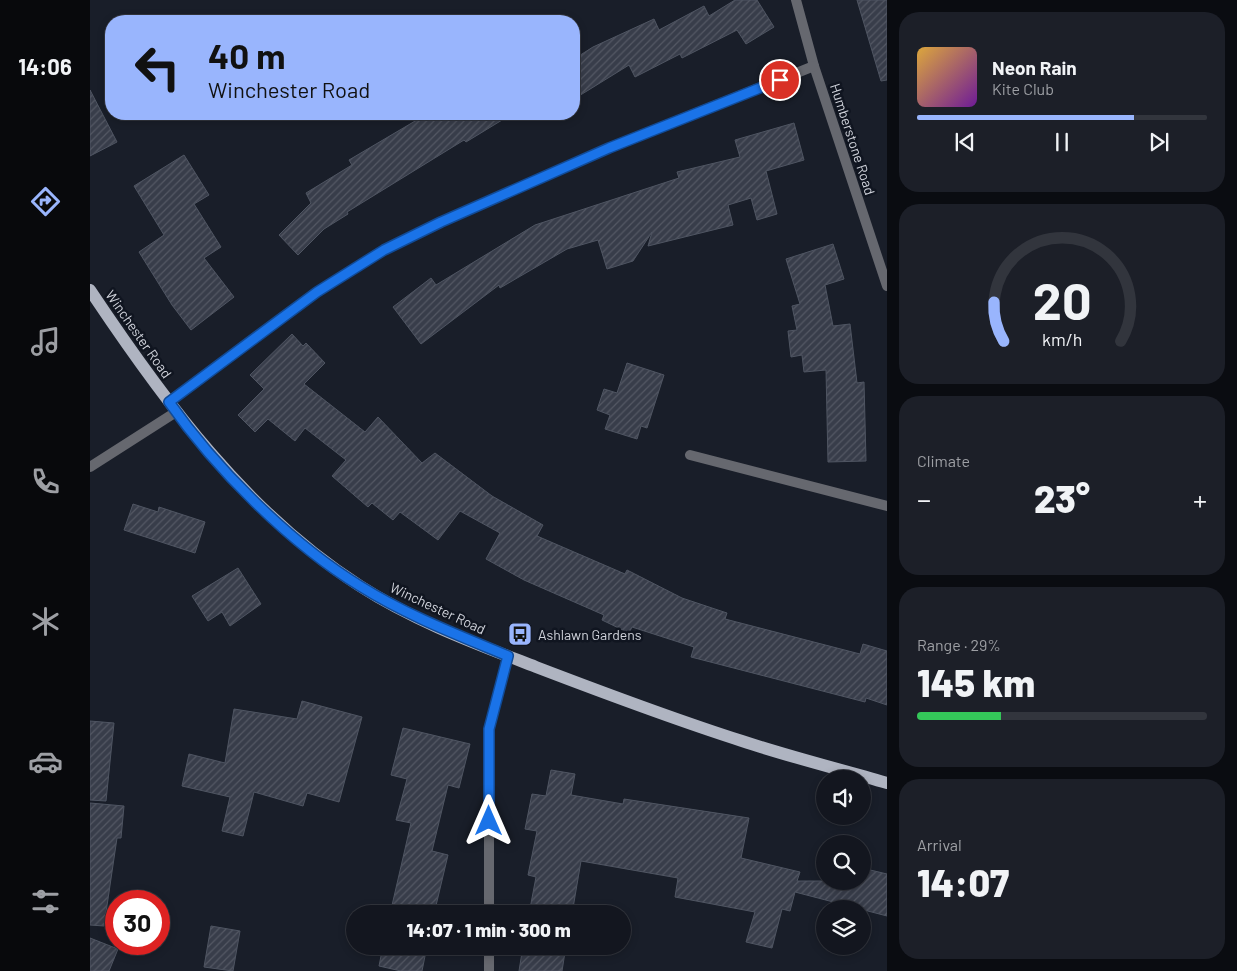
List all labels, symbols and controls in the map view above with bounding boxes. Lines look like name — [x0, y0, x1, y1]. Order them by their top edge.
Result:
text: 40 m — [208, 34, 285, 76]
icon: left — [125, 35, 190, 100]
text: 14:06 — [18, 53, 72, 79]
text: Neon Rain — [992, 56, 1077, 79]
pin — [759, 59, 801, 101]
icon: arrive — [766, 66, 794, 94]
text: Winchester Road — [208, 76, 370, 102]
text: Kite Club — [992, 79, 1054, 98]
street label: Humberstone Road — [827, 81, 879, 197]
icon: previous — [951, 128, 979, 156]
icon: pause — [1048, 128, 1076, 156]
icon: next — [1145, 128, 1173, 156]
icon: directions — [28, 184, 63, 219]
text: 20 — [1033, 268, 1091, 330]
street label: Winchester Road — [102, 287, 176, 381]
icon: music — [28, 324, 63, 359]
text: km/h — [1042, 328, 1082, 350]
text: Climate — [917, 451, 970, 470]
icon: phone — [28, 464, 63, 499]
text: 23° — [1034, 475, 1090, 521]
text: − — [917, 482, 931, 516]
text: + — [1193, 482, 1207, 516]
street label: Winchester Road — [388, 578, 488, 638]
icon: climate — [28, 604, 63, 639]
bus stop icon: Ashlawn Gardens — [507, 621, 533, 647]
place label: Ashlawn Gardens — [538, 626, 642, 643]
text: Range · 29% — [917, 635, 1001, 654]
text: 145 km — [917, 659, 1035, 705]
icon: car — [28, 744, 63, 779]
map controls — [816, 770, 871, 955]
button: sound — [816, 770, 871, 825]
position arrow — [462, 794, 514, 846]
button: search — [816, 835, 871, 890]
text: Arrival — [917, 835, 962, 854]
text: 14:07 — [917, 859, 1009, 905]
icon: filters — [28, 884, 63, 919]
speed limit sign: 30 — [105, 890, 170, 955]
button: layers — [816, 900, 871, 955]
text: 14:07 · 1 min · 300 m — [406, 918, 571, 941]

